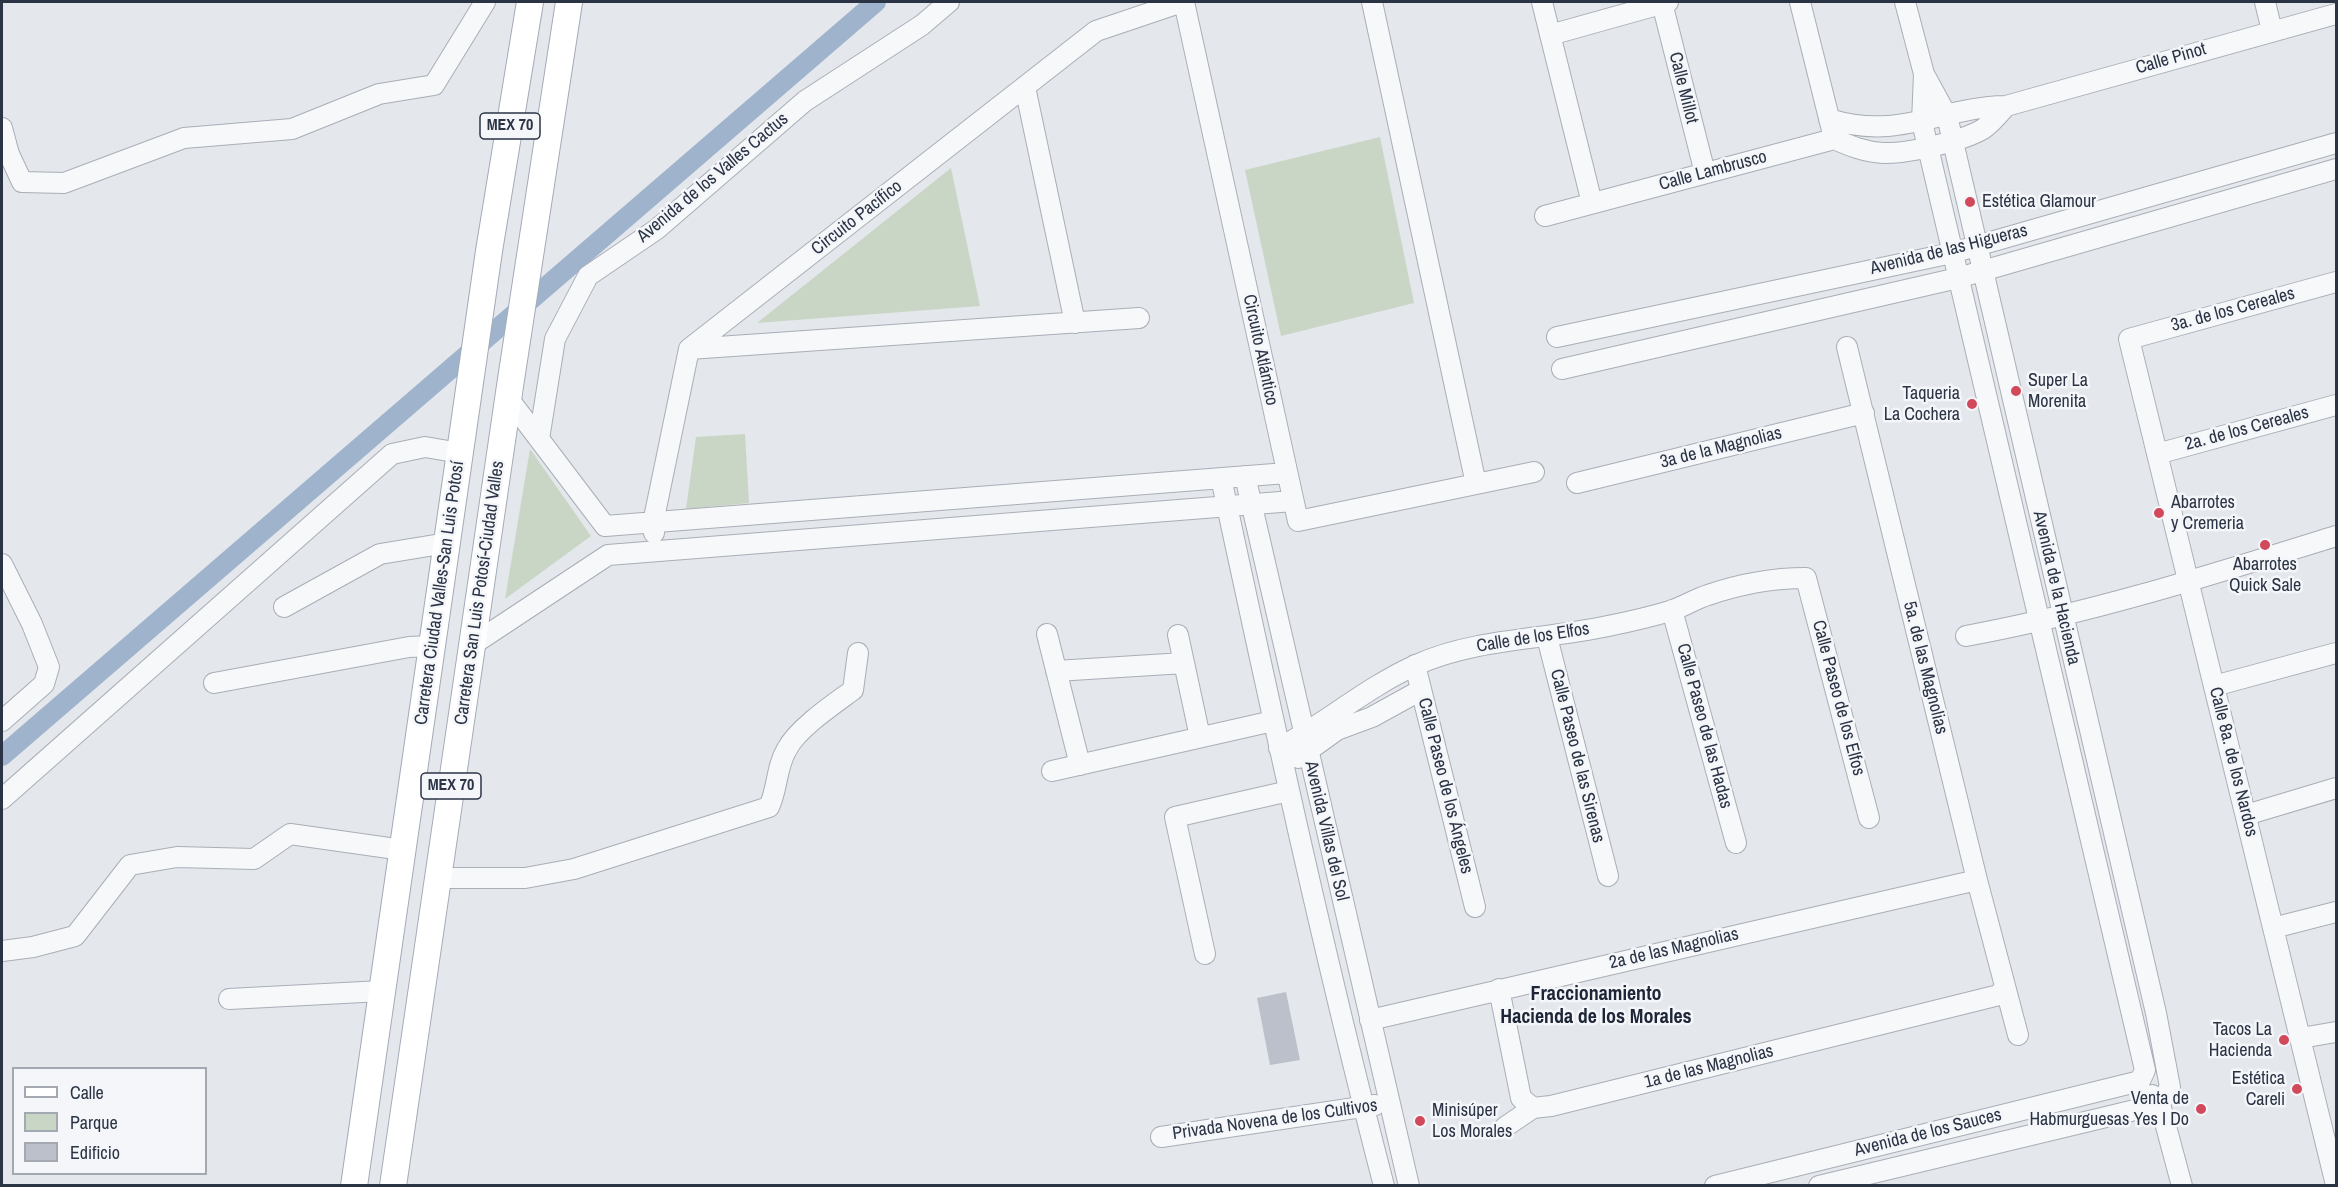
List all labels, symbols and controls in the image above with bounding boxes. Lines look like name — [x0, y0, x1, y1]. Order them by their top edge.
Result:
street label: Calle Pinot — [2133, 39, 2209, 79]
street label: Calle Millot — [1664, 50, 1702, 126]
street label: Avenida de los Valles Cactus — [633, 108, 793, 248]
road number: MEX 70 — [480, 113, 540, 139]
street label: Calle Lambrusco — [1657, 146, 1769, 196]
street label: Circuito Pacífico — [807, 176, 907, 260]
place label: Estética Glamour — [1982, 191, 2096, 213]
marker: Estética Glamour — [1963, 195, 1977, 209]
street label: Avenida de las Higueras — [1868, 220, 2030, 280]
street label: 3a. de los Cereales — [2169, 283, 2297, 337]
street label: Circuito Atlántico — [1238, 292, 1282, 408]
place label: Super La Morenita — [2028, 370, 2088, 412]
place label: Taqueria La Cochera — [1884, 383, 1960, 426]
marker: Super La Morenita — [2009, 384, 2023, 398]
marker: Taqueria La Cochera — [1965, 397, 1979, 411]
street label: 2a. de los Cereales — [2183, 402, 2311, 456]
street label: 3a de la Magnolias — [1658, 422, 1784, 474]
street label: Carretera Ciudad Valles-San Luis Potosí — [411, 460, 469, 726]
street label: Carretera San Luis Potosí-Ciudad Valles — [451, 460, 509, 726]
place label: Abarrotes y Cremeria — [2171, 492, 2244, 534]
marker: Abarrotes y Cremeria — [2152, 506, 2166, 520]
street label: Avenida de la Hacienda — [2028, 509, 2084, 667]
marker: Abarrotes Quick Sale — [2258, 538, 2272, 552]
place label: Abarrotes Quick Sale — [2229, 554, 2301, 596]
street label: 5a. de las Magnolias — [1898, 599, 1952, 737]
street label: Calle de los Elfos — [1475, 618, 1591, 658]
street label: Calle Paseo de los Elfos — [1807, 618, 1869, 778]
street label: Calle Paseo de las Hadas — [1672, 641, 1736, 811]
street label: Calle Paseo de las Sirenas — [1545, 667, 1609, 845]
street label: Calle 8a. de los Nardos — [2204, 685, 2262, 839]
street label: Calle Paseo de los Ángeles — [1413, 696, 1477, 876]
street label: Avenida Villas del Sol — [1299, 759, 1353, 903]
road number: MEX 70 — [421, 773, 481, 799]
street label: 2a de las Magnolias — [1607, 924, 1741, 974]
district label: Fraccionamiento Hacienda de los Morales — [1500, 983, 1692, 1030]
place label: Tacos La Hacienda — [2209, 1019, 2272, 1062]
marker: Tacos La Hacienda — [2277, 1033, 2291, 1047]
street label: 1a de las Magnolias — [1642, 1041, 1776, 1093]
legend — [12, 1067, 207, 1175]
place label: Estética Careli — [2232, 1068, 2285, 1110]
text: Calle — [70, 1080, 104, 1105]
marker: Estética Careli — [2290, 1082, 2304, 1096]
place label: Venta de Habmurguesas Yes I Do — [2029, 1088, 2189, 1130]
street label: Privada Novena de los Cultivos — [1171, 1095, 1379, 1145]
place label: Minisúper Los Morales — [1432, 1100, 1512, 1142]
marker: Venta de Habmurguesas Yes I Do — [2194, 1102, 2208, 1116]
street label: Avenida de los Sauces — [1852, 1104, 2004, 1162]
text: Parque — [70, 1110, 118, 1135]
marker: Minisúper Los Morales — [1413, 1114, 1427, 1128]
text: Edificio — [70, 1140, 120, 1165]

